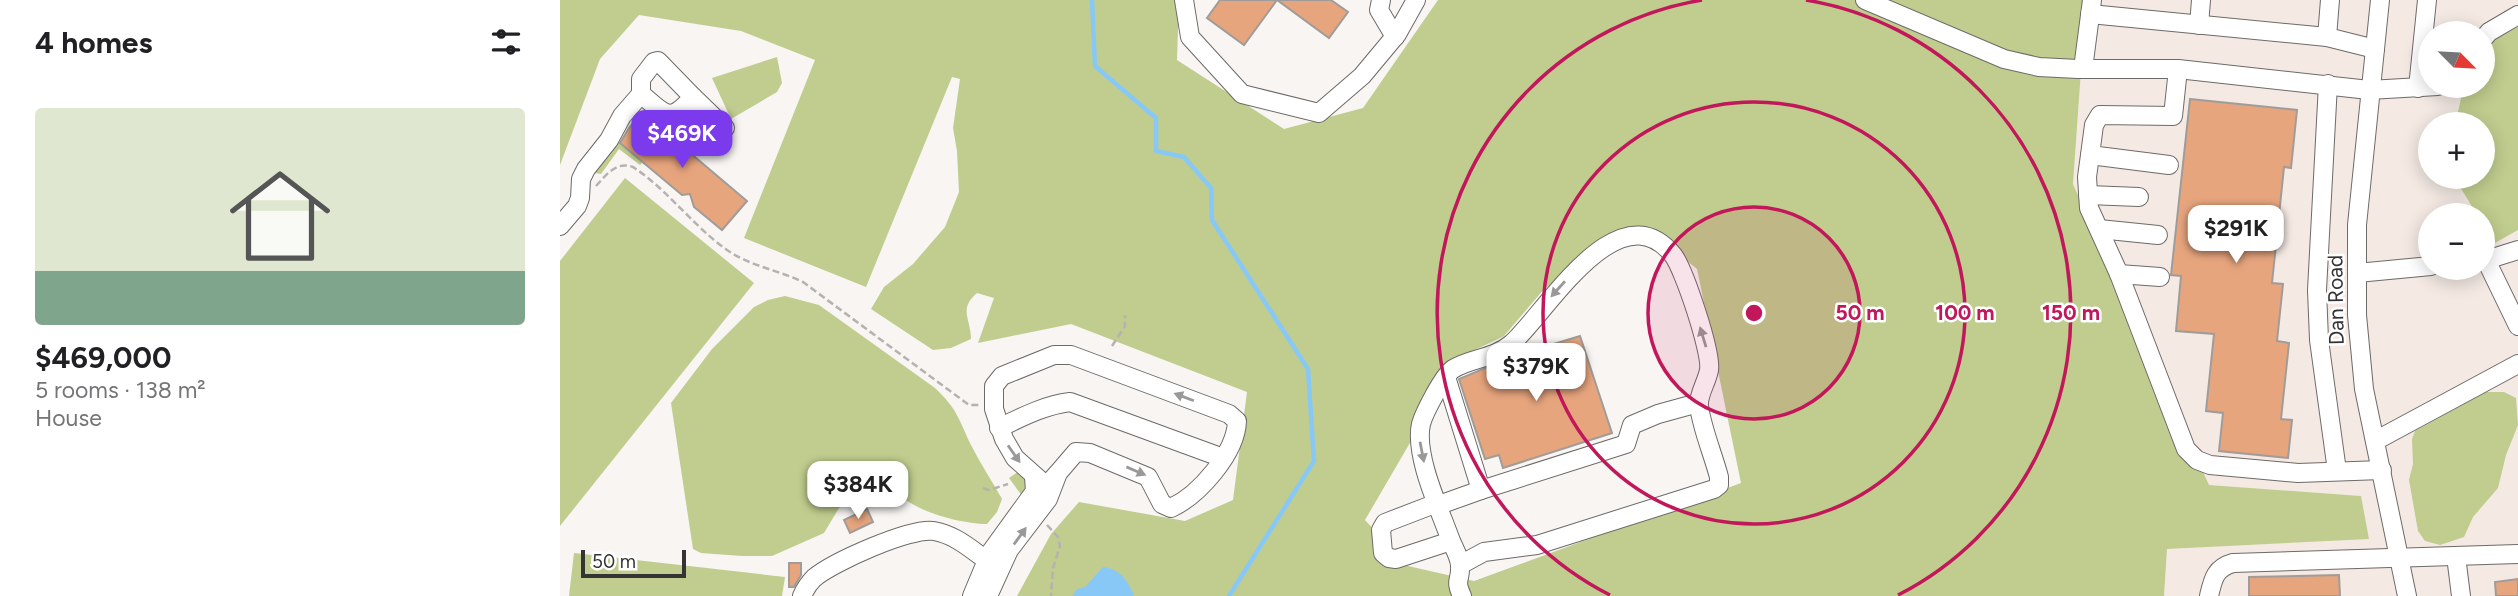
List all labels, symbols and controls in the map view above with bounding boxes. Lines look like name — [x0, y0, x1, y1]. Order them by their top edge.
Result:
north arrow — [2418, 21, 2496, 98]
map controls — [2418, 21, 2495, 280]
icon: filters — [487, 23, 525, 61]
text: 4 homes — [35, 24, 152, 61]
pin: $469K — [633, 110, 731, 170]
button: + — [2418, 112, 2495, 189]
text: $469K — [647, 119, 717, 147]
icon: home — [217, 153, 343, 279]
button: − — [2418, 203, 2495, 280]
pin: $291K — [2187, 205, 2285, 265]
text: $291K — [2204, 214, 2268, 242]
street label: Dan Road — [2322, 255, 2349, 345]
one-way arrow — [1551, 281, 1566, 298]
text: 50 m — [1835, 300, 1885, 325]
text: 100 m — [1935, 300, 1995, 325]
text: 150 m — [2042, 300, 2100, 325]
centre of rings — [1742, 301, 1766, 325]
one-way arrow — [1697, 327, 1707, 348]
text: $469,000 — [35, 339, 171, 376]
pin: $379K — [1487, 344, 1585, 403]
text: $379K — [1503, 352, 1569, 380]
text: 5 rooms · 138 m² — [35, 376, 206, 404]
one-way arrow — [1174, 392, 1195, 403]
text: House — [35, 404, 102, 432]
one-way arrow — [1417, 441, 1428, 463]
one-way arrow — [1007, 445, 1021, 463]
pin: $384K — [809, 462, 907, 521]
one-way arrow — [1126, 465, 1146, 477]
text: $384K — [823, 470, 893, 498]
one-way arrow — [1012, 527, 1026, 545]
scale bar — [581, 547, 686, 579]
text: 50 m — [592, 550, 636, 573]

